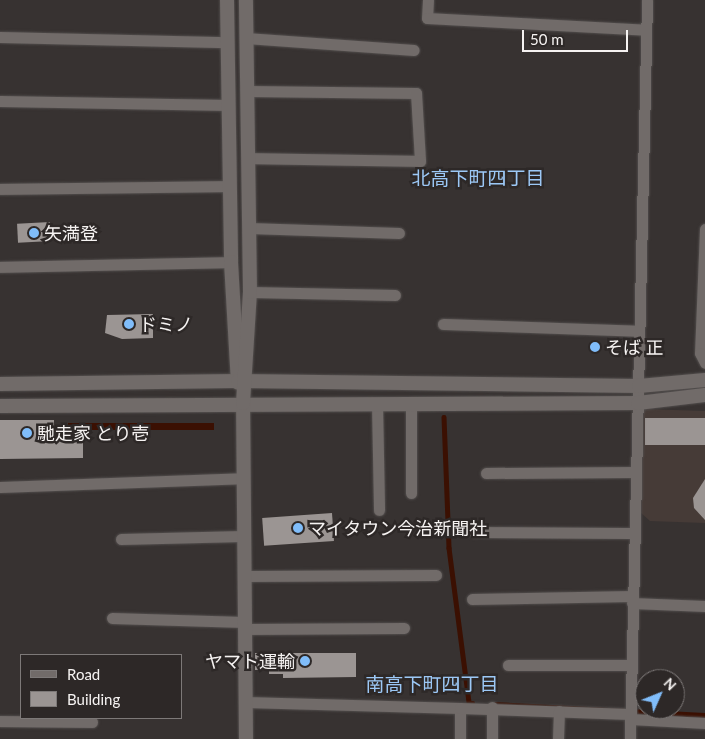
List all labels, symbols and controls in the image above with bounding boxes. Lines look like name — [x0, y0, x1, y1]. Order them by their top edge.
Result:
scale bar — [525, 20, 631, 52]
text: 50 m — [530, 30, 564, 48]
district label: 北高下町四丁目 — [412, 167, 544, 189]
place label: 矢満登 — [44, 222, 98, 244]
marker: 矢満登 — [28, 227, 40, 239]
place label: ドミノ — [139, 313, 193, 335]
marker: ドミノ — [123, 318, 135, 330]
place label: そば 正 — [605, 336, 664, 358]
marker: そば 正 — [589, 341, 601, 353]
place label: 馳走家 とり壱 — [37, 422, 150, 444]
marker: 馳走家 とり壱 — [21, 427, 33, 439]
place label: マイタウン今治新聞社 — [308, 517, 488, 539]
marker: マイタウン今治新聞社 — [292, 522, 304, 534]
place label: ヤマト運輸 — [205, 650, 295, 672]
legend — [20, 654, 182, 719]
marker: ヤマト運輸 — [299, 655, 311, 667]
text: Road — [67, 665, 100, 683]
north arrow — [635, 669, 685, 719]
district label: 南高下町四丁目 — [366, 673, 498, 695]
text: N — [661, 674, 680, 694]
text: Building — [67, 690, 120, 708]

